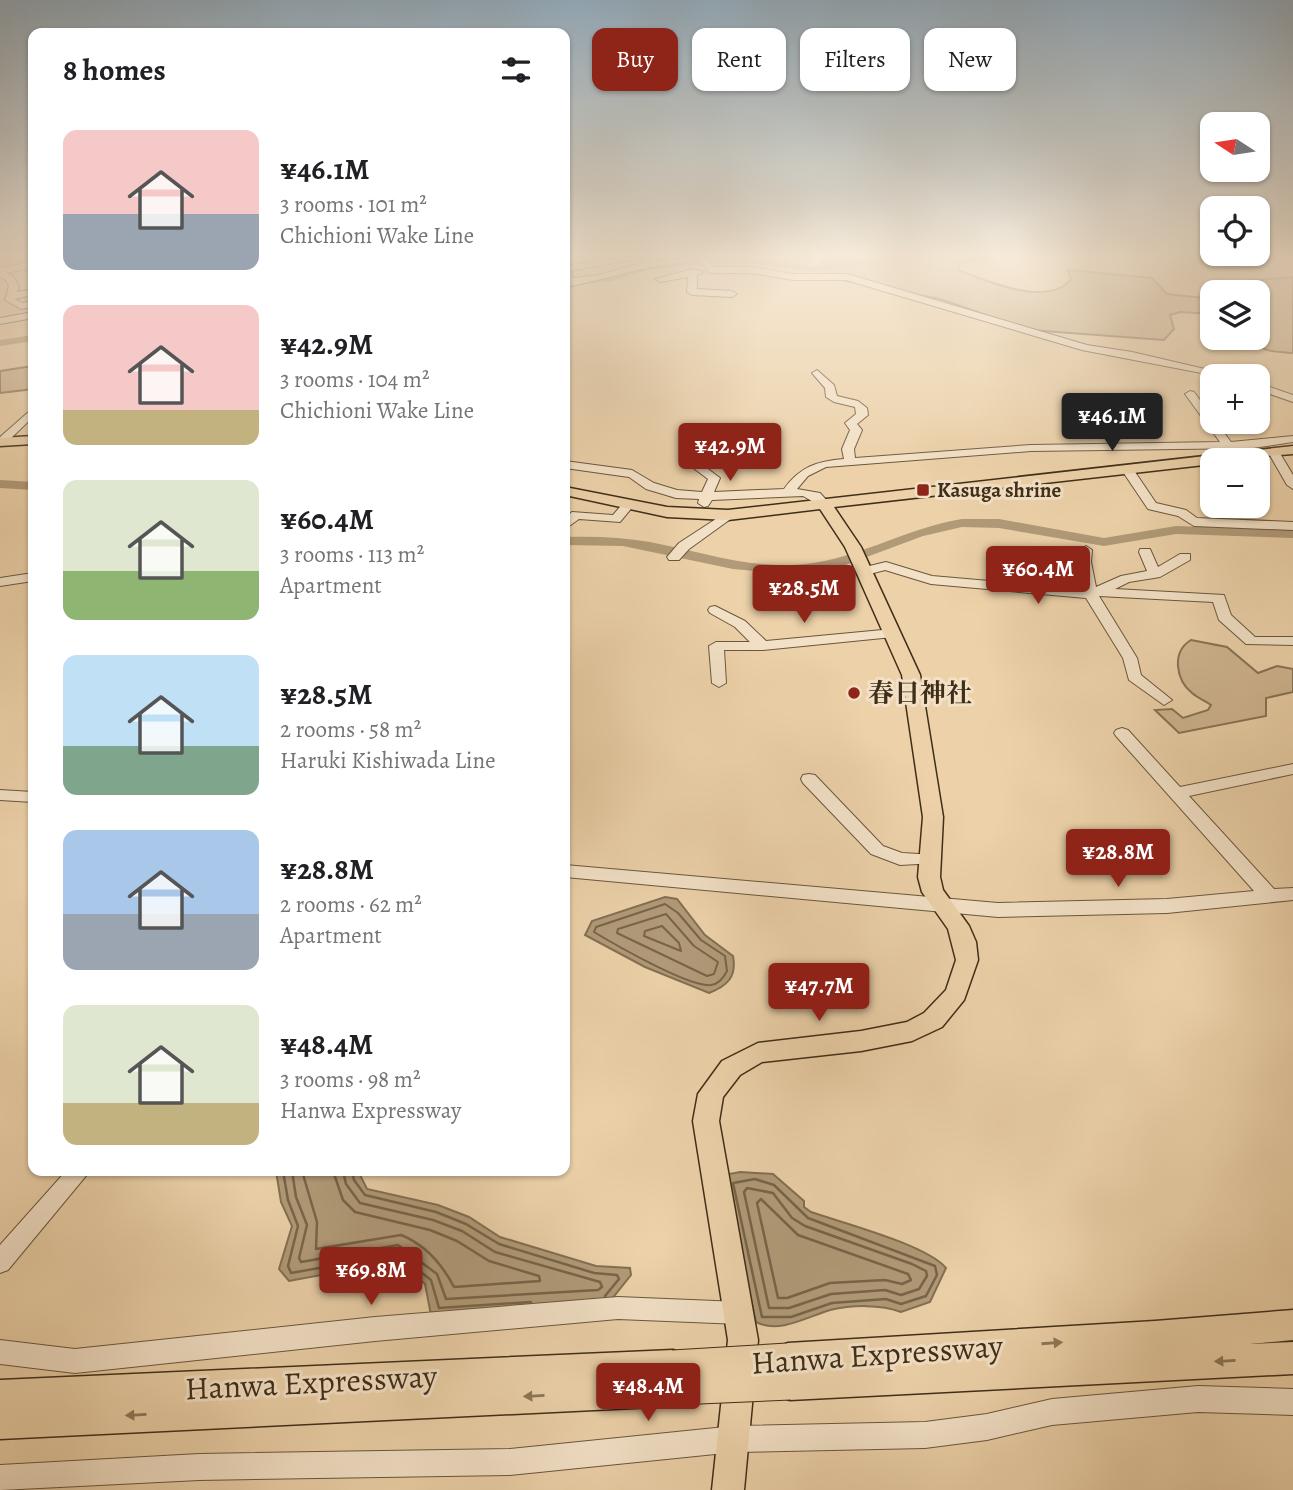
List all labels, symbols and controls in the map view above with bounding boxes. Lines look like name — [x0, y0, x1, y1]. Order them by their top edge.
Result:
chip: Buy — [592, 28, 678, 91]
chip: Rent — [692, 28, 786, 91]
chip: Filters — [800, 28, 910, 91]
chip: New — [924, 28, 1016, 91]
text: 8 homes — [63, 50, 166, 90]
icon: filters — [497, 51, 535, 89]
north arrow — [1200, 112, 1270, 182]
map controls — [1200, 112, 1270, 518]
text: ¥46.1M — [280, 149, 370, 189]
icon: home — [119, 158, 203, 242]
text: 3 rooms · 101 m² — [280, 189, 427, 220]
button: locate — [1200, 196, 1270, 266]
text: Chichioni Wake Line — [280, 220, 474, 251]
button: layers — [1200, 280, 1270, 350]
text: ¥42.9M — [280, 324, 373, 364]
icon: home — [119, 333, 203, 417]
text: 3 rooms · 104 m² — [280, 364, 429, 395]
button: + — [1200, 364, 1270, 434]
pin: ¥46.1M — [1055, 393, 1169, 453]
text: Chichioni Wake Line — [280, 395, 474, 426]
text: ¥46.1M — [1078, 400, 1146, 431]
pin: ¥42.9M — [673, 424, 787, 483]
text: ¥42.9M — [694, 430, 766, 461]
button: − — [1200, 448, 1270, 518]
place label: Kasuga shrine — [937, 476, 1062, 504]
marker: Kasuga shrine — [915, 482, 931, 498]
text: ¥60.4M — [280, 499, 374, 539]
icon: home — [119, 508, 203, 592]
text: 3 rooms · 113 m² — [280, 539, 424, 570]
pin: ¥60.4M — [981, 546, 1095, 606]
text: ¥60.4M — [1002, 553, 1074, 584]
pin: ¥28.5M — [747, 566, 861, 625]
text: Apartment — [280, 570, 382, 601]
text: ¥28.5M — [769, 572, 839, 603]
text: ¥28.5M — [280, 674, 372, 714]
place label: 春日神社 — [868, 676, 972, 711]
icon: home — [119, 683, 203, 767]
marker: 春日神社 — [846, 685, 862, 701]
text: 2 rooms · 58 m² — [280, 714, 421, 745]
text: Haruki Kishiwada Line — [280, 745, 496, 776]
pin: ¥28.8M — [1061, 830, 1175, 889]
text: ¥28.8M — [1082, 836, 1154, 867]
text: ¥28.8M — [280, 849, 374, 889]
icon: home — [119, 858, 203, 942]
text: 2 rooms · 62 m² — [280, 889, 422, 920]
text: Apartment — [280, 920, 382, 951]
pin: ¥47.7M — [762, 964, 876, 1023]
text: ¥47.7M — [784, 970, 854, 1001]
text: ¥48.4M — [280, 1024, 373, 1064]
icon: home — [119, 1033, 203, 1117]
text: 3 rooms · 98 m² — [280, 1064, 421, 1095]
text: Hanwa Expressway — [280, 1095, 461, 1126]
pin: ¥69.8M — [314, 1248, 428, 1307]
text: ¥69.8M — [335, 1254, 407, 1285]
street label: Hanwa Expressway — [750, 1323, 1005, 1385]
one-way arrow — [1041, 1337, 1063, 1348]
street label: Hanwa Expressway — [184, 1353, 439, 1411]
one-way arrow — [1214, 1356, 1236, 1367]
pin: ¥48.4M — [591, 1364, 705, 1423]
text: ¥48.4M — [612, 1370, 684, 1401]
one-way arrow — [523, 1391, 545, 1402]
one-way arrow — [124, 1410, 146, 1421]

